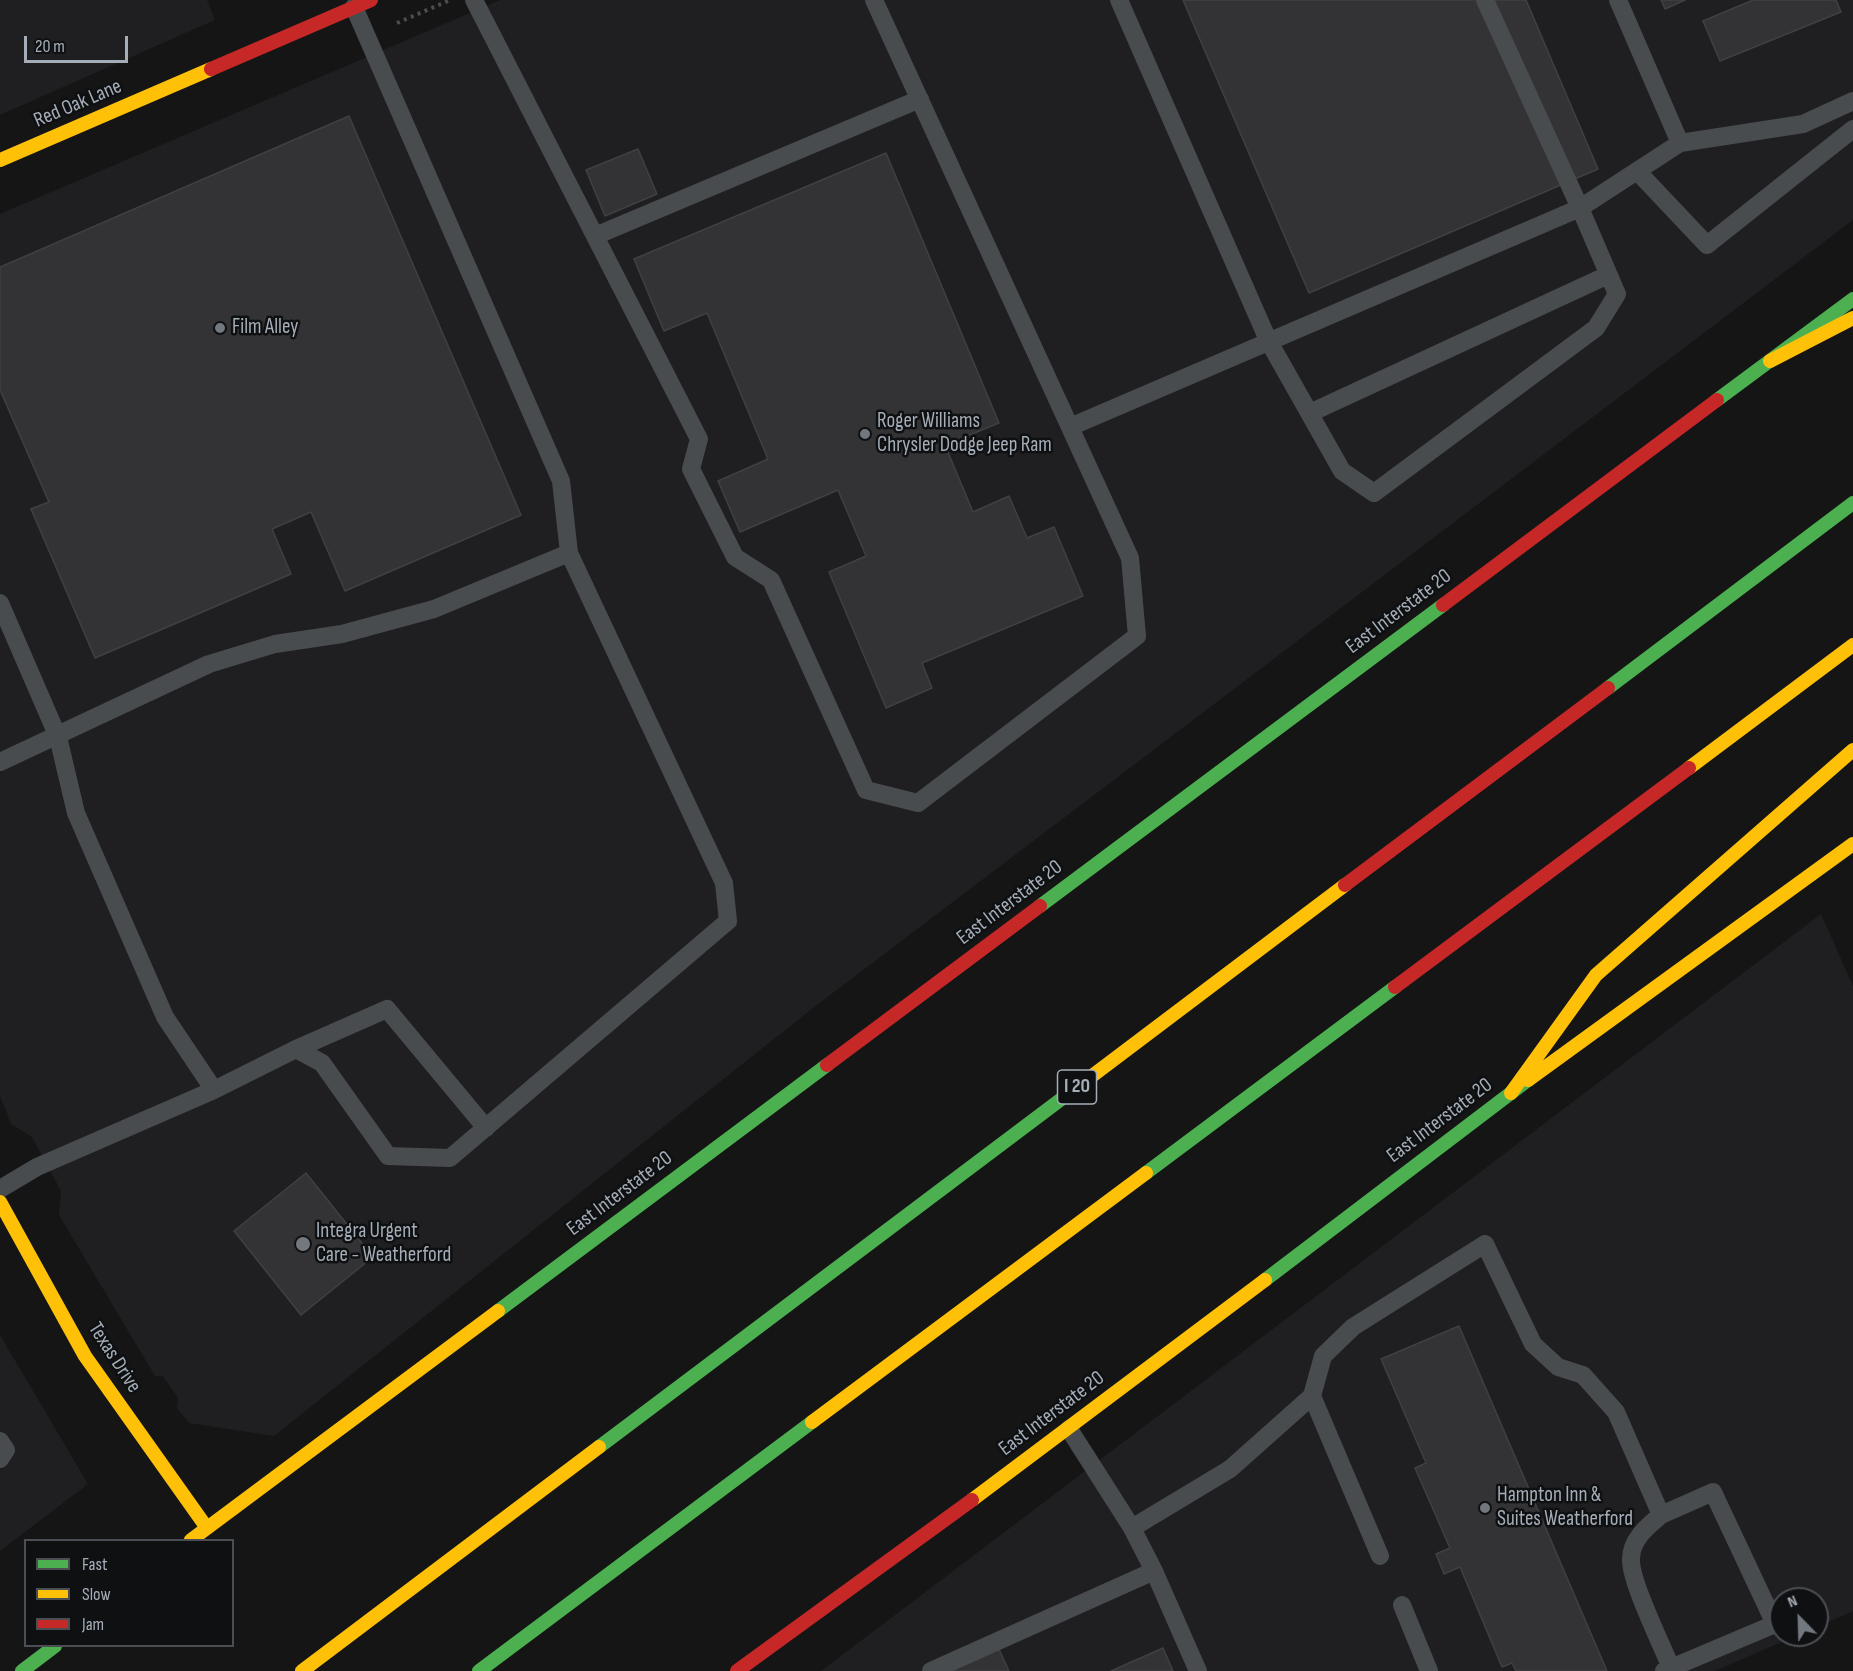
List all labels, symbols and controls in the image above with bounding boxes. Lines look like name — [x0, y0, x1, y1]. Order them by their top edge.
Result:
scale bar — [27, 24, 130, 62]
text: 20 m — [35, 36, 65, 57]
street label: Red Oak Lane — [30, 74, 126, 134]
place label: Film Alley — [232, 315, 298, 341]
marker: Film Alley — [213, 321, 227, 335]
place label: Roger Williams Chrysler Dodge Jeep Ram — [877, 409, 1052, 459]
marker: Roger Williams Chrysler Dodge Jeep Ram — [858, 427, 872, 441]
street label: East Interstate 20 — [1341, 564, 1457, 660]
street label: East Interstate 20 — [952, 855, 1068, 951]
road number: I 20 — [1058, 1070, 1096, 1104]
street label: East Interstate 20 — [1382, 1073, 1498, 1169]
street label: East Interstate 20 — [562, 1146, 678, 1242]
place label: Integra Urgent Care - Weatherford — [316, 1219, 451, 1269]
marker: Integra Urgent Care - Weatherford — [294, 1235, 312, 1253]
street label: Texas Drive — [82, 1318, 146, 1398]
street label: East Interstate 20 — [994, 1366, 1110, 1462]
place label: Hampton Inn & Suites Weatherford — [1497, 1483, 1633, 1533]
marker: Hampton Inn & Suites Weatherford — [1478, 1501, 1492, 1515]
legend — [24, 1539, 234, 1647]
text: Fast — [82, 1554, 107, 1575]
text: Slow — [82, 1584, 111, 1605]
north arrow — [1769, 1587, 1829, 1647]
text: N — [1785, 1591, 1800, 1612]
text: Jam — [82, 1614, 104, 1635]

